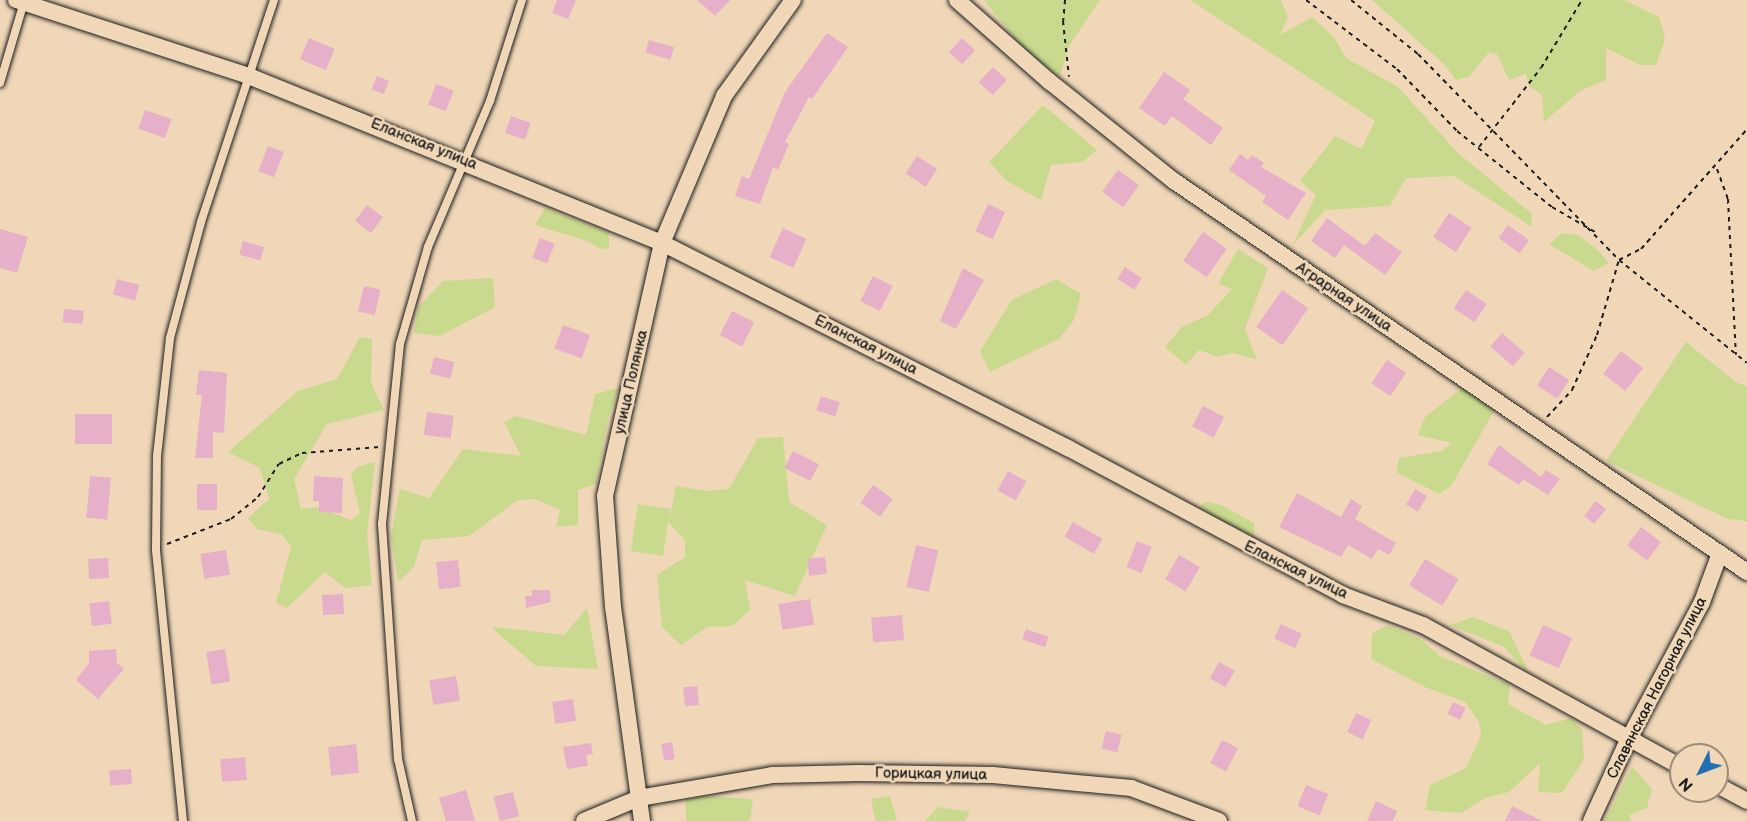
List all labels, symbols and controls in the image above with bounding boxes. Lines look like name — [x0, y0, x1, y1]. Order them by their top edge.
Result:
street label: Еланская улица — [368, 114, 480, 174]
street label: Аграрная улица — [1293, 258, 1395, 336]
street label: Еланская улица — [811, 311, 921, 379]
street label: улица Полянка — [610, 328, 652, 436]
street label: Еланская улица — [1241, 537, 1351, 603]
street label: Славянская Нагорная улица — [1603, 594, 1711, 782]
north arrow — [1669, 743, 1729, 803]
street label: Горицкая улица — [875, 764, 987, 784]
text: N — [1676, 773, 1698, 795]

